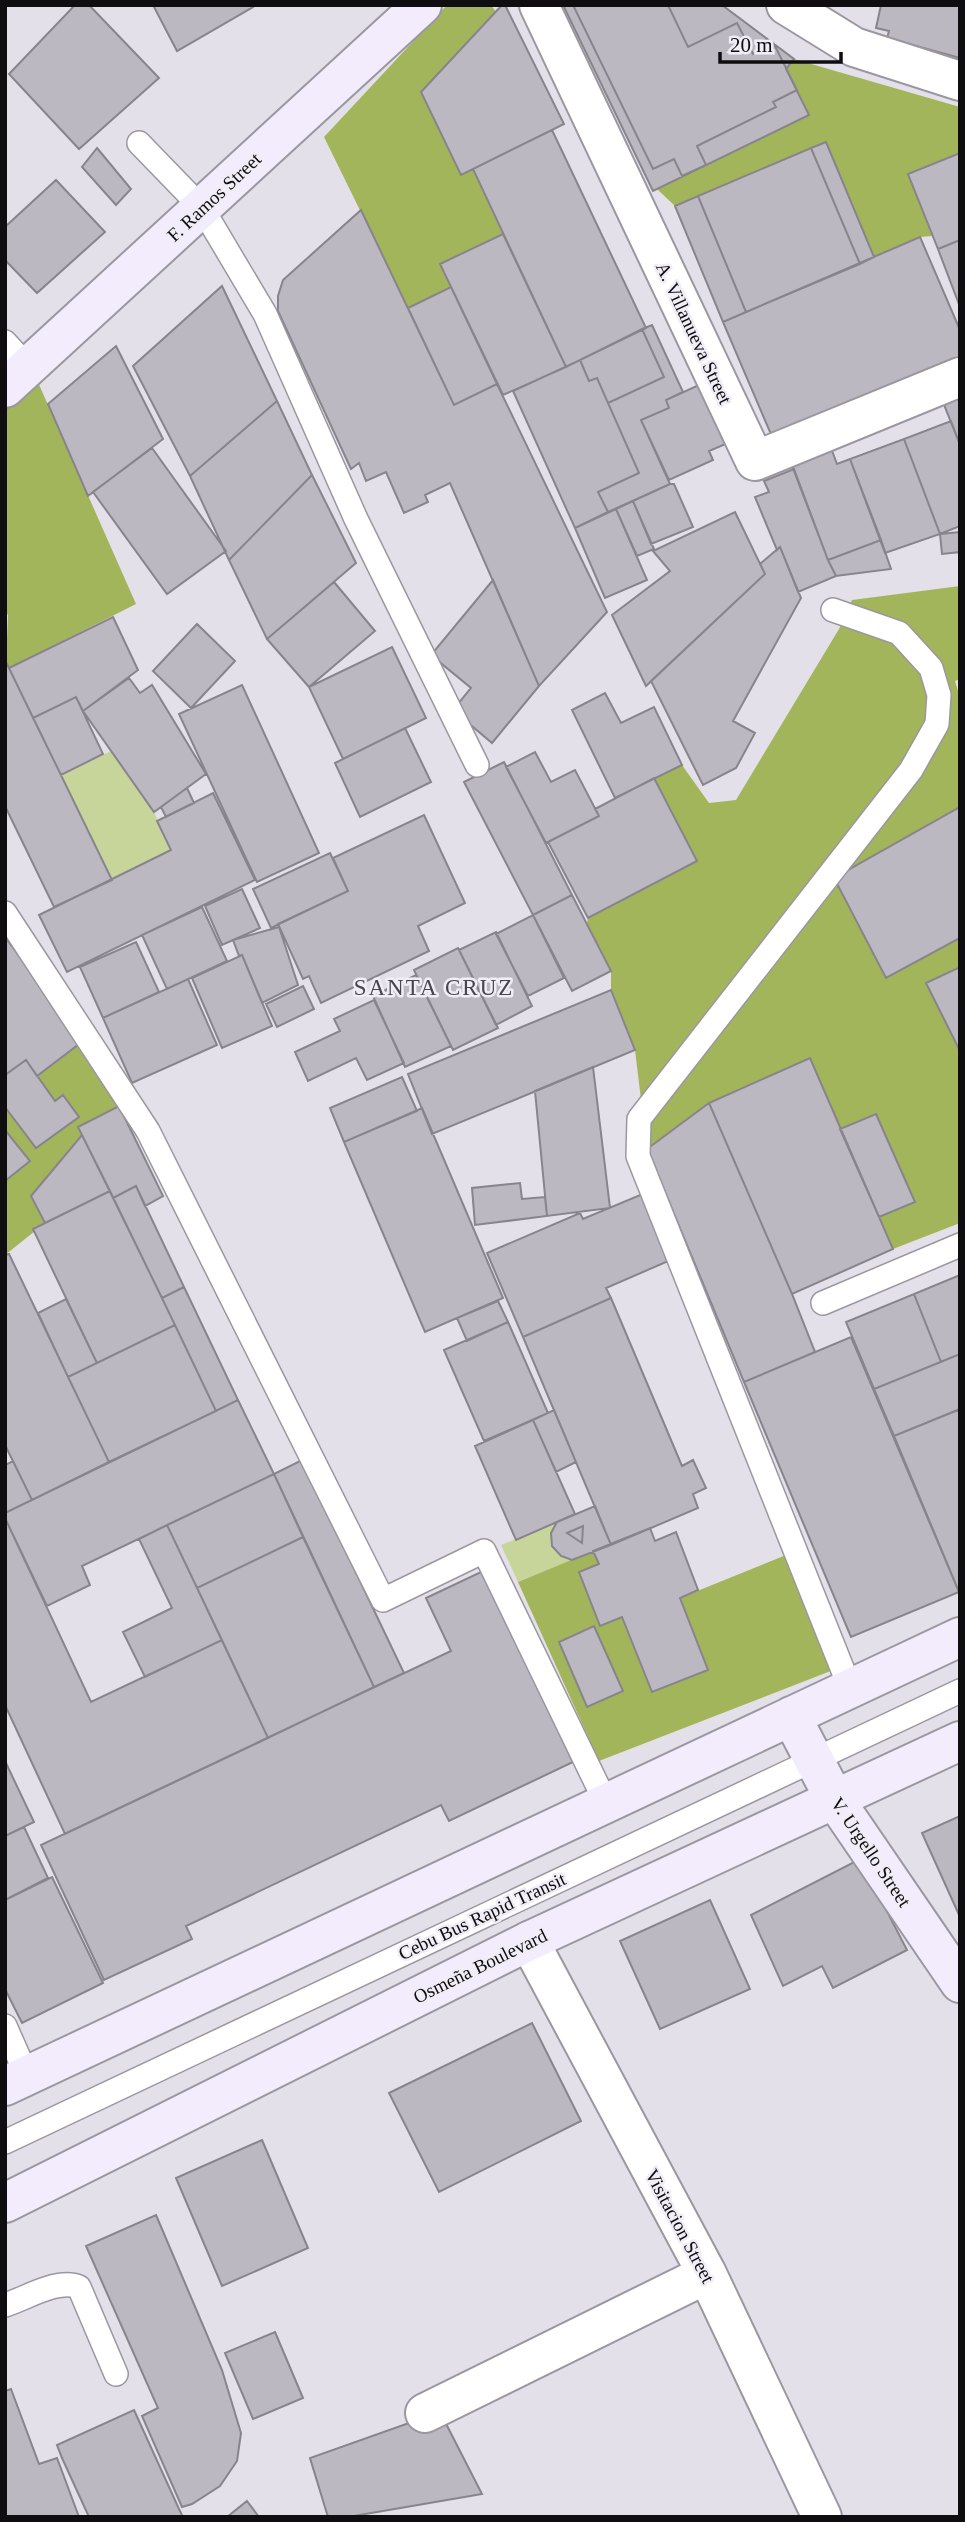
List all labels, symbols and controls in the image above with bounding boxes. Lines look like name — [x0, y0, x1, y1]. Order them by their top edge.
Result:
scale bar — [720, 21, 841, 65]
text: 20 m — [730, 33, 773, 57]
street label: F. Ramos Street — [163, 148, 266, 246]
street label: A. Villanueva Street — [652, 259, 736, 408]
district label: SANTA CRUZ — [354, 975, 514, 1000]
street label: V. Urgello Street — [827, 1793, 916, 1911]
street label: Cebu Bus Rapid Transit — [395, 1868, 570, 1964]
street label: Osmeña Boulevard — [410, 1924, 551, 2007]
street label: Visitacion Street — [641, 2165, 719, 2287]

